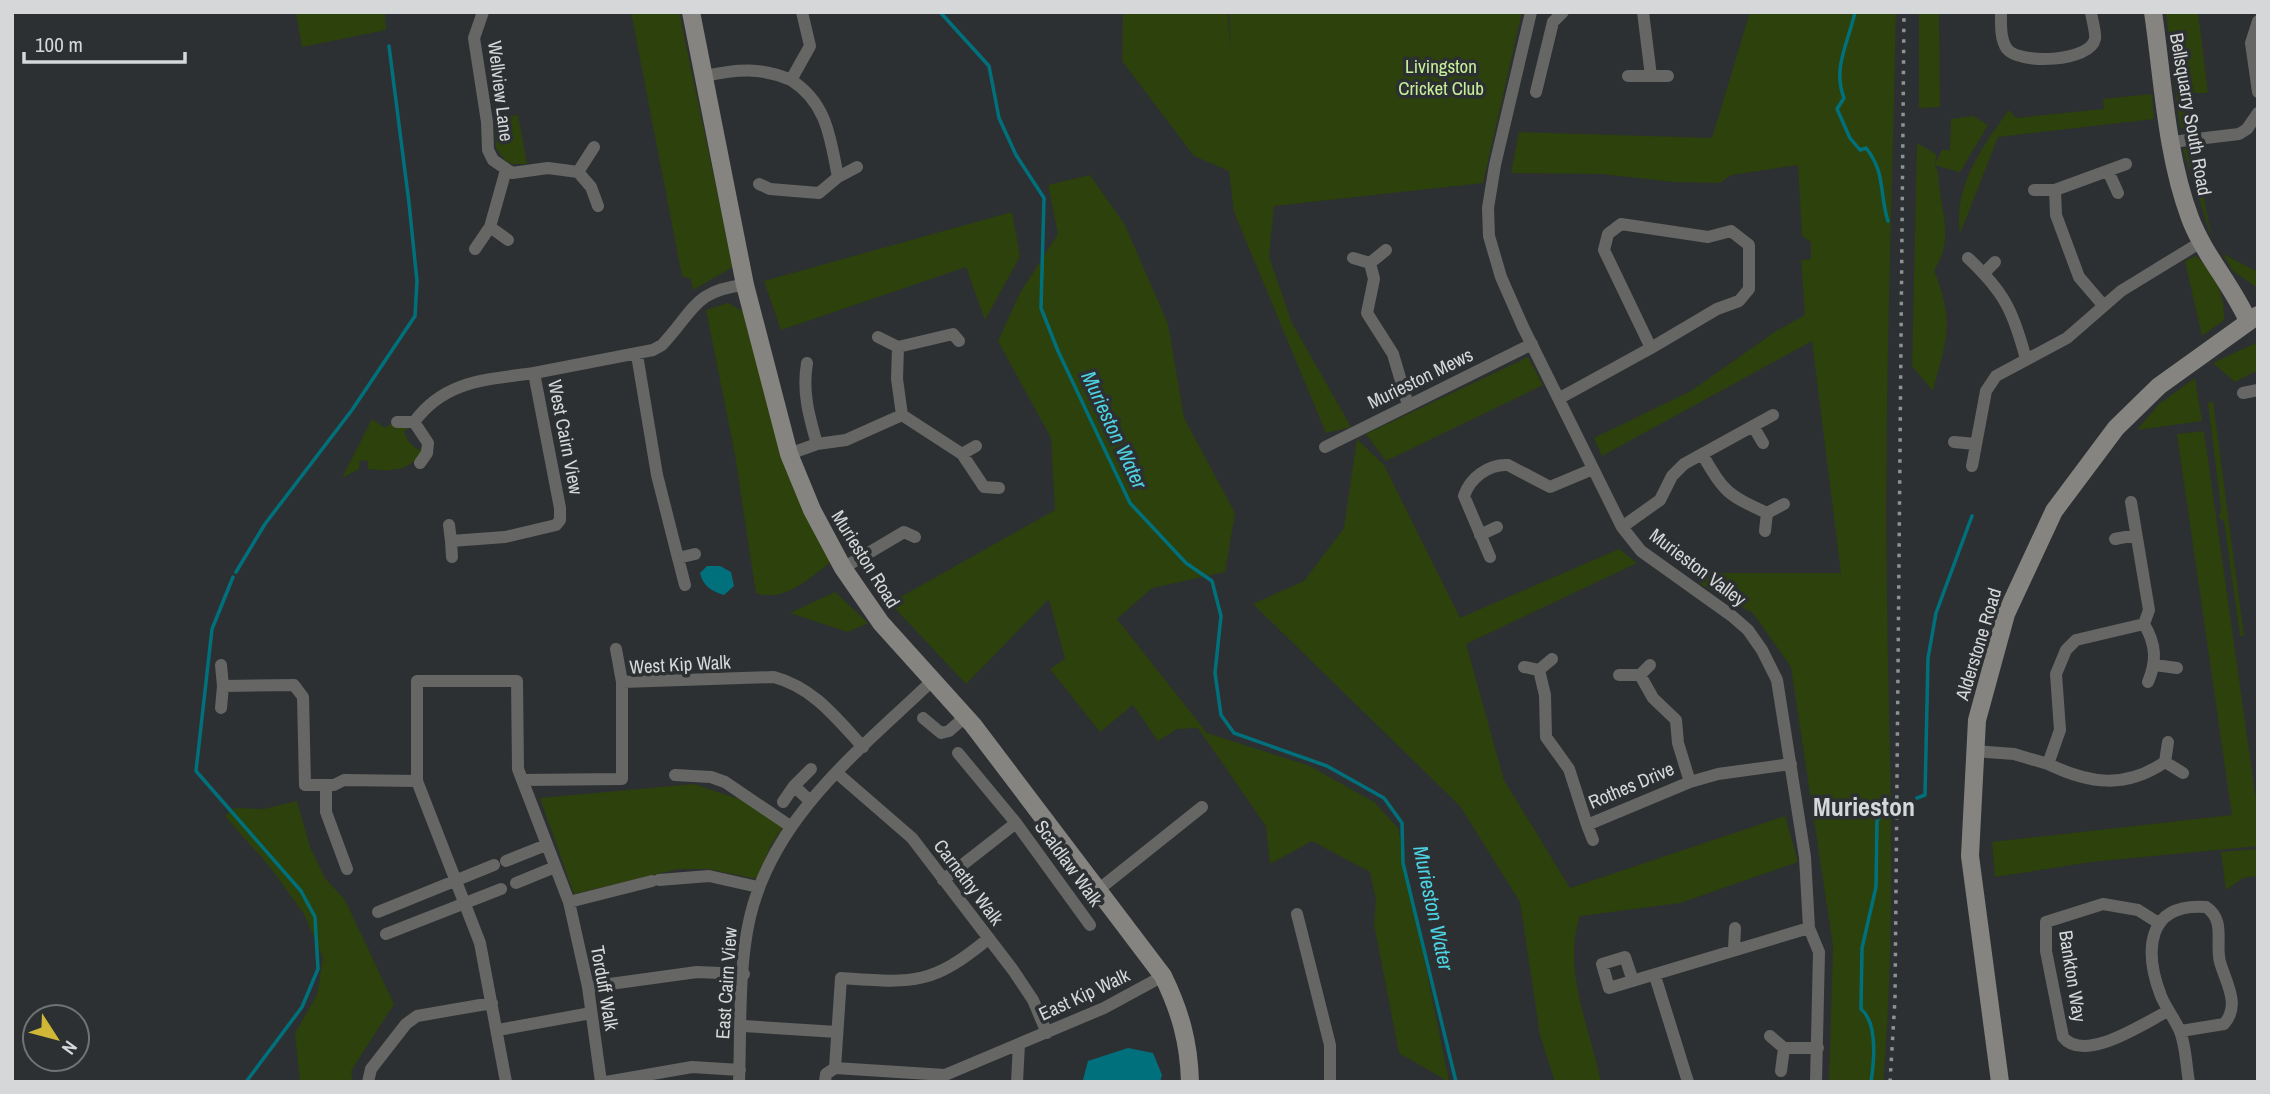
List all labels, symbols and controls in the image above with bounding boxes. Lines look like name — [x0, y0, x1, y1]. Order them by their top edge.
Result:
scale bar — [24, 21, 186, 65]
text: 100 m — [35, 30, 83, 59]
street label: Bellsquarry South Road — [2164, 31, 2218, 197]
street label: Wellview Lane — [482, 39, 520, 143]
park label: Livingston Cricket Club — [1398, 53, 1484, 101]
street label: Murieston Mews — [1363, 341, 1477, 415]
water label: Murieston Water — [1074, 366, 1155, 495]
street label: West Cairn View — [542, 377, 590, 497]
street label: Murieston Road — [826, 505, 906, 613]
street label: Murieston Valley — [1644, 522, 1752, 612]
street label: Alderstone Road — [1948, 585, 2007, 704]
street label: West Kip Walk — [629, 648, 731, 680]
street label: Rothes Drive — [1584, 755, 1678, 815]
district label: Murieston — [1813, 789, 1915, 824]
street label: Scaldlaw Walk — [1029, 815, 1109, 912]
street label: Carnethy Walk — [928, 834, 1010, 931]
water label: Murieston Water — [1406, 843, 1461, 974]
street label: East Cairn View — [709, 925, 743, 1040]
street label: Bankton Way — [2053, 928, 2093, 1024]
street label: Torduff Walk — [585, 944, 625, 1033]
street label: East Kip Walk — [1034, 962, 1134, 1026]
north arrow — [21, 1003, 91, 1073]
text: N — [56, 1036, 84, 1060]

